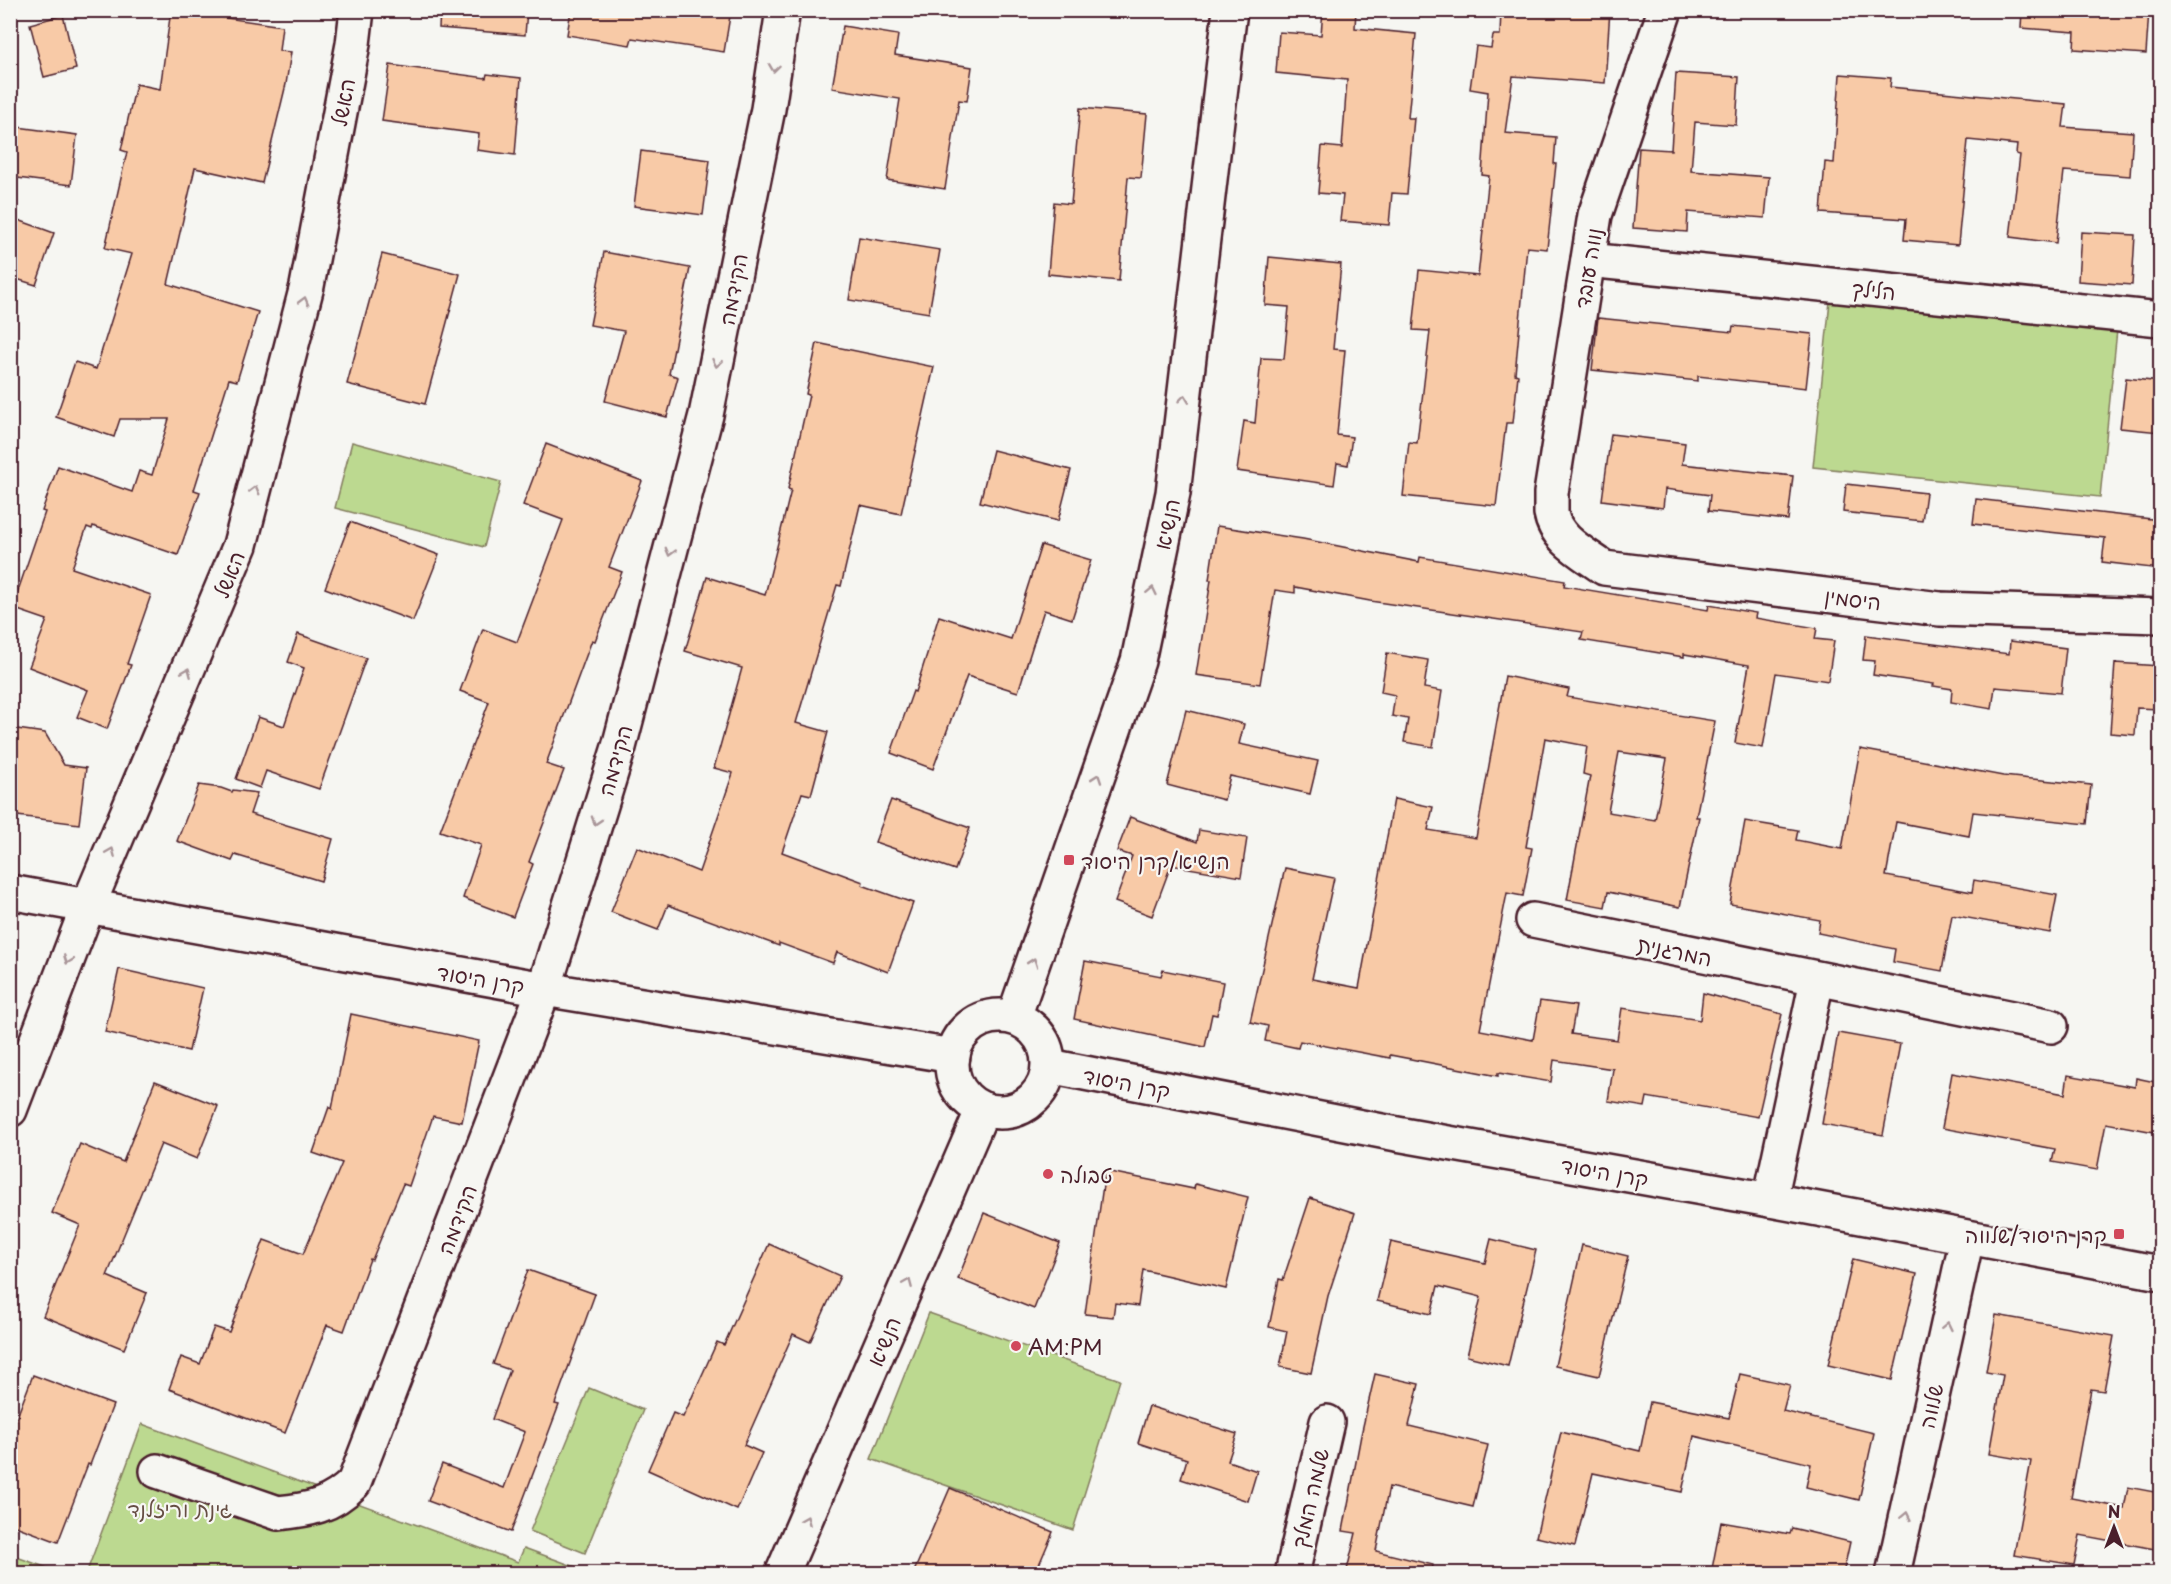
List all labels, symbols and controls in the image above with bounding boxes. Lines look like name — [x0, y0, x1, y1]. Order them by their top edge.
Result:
one-way arrow — [769, 64, 781, 73]
street label: האשל — [322, 75, 362, 129]
street label: נווה עובד — [1565, 225, 1609, 311]
street label: הקידמה — [709, 250, 755, 328]
street label: הלילך — [1851, 271, 1897, 307]
one-way arrow — [296, 296, 309, 306]
one-way arrow — [711, 358, 724, 368]
one-way arrow — [1177, 394, 1190, 404]
one-way arrow — [247, 485, 260, 495]
street label: הנשיא — [1145, 495, 1187, 553]
street label: האשל — [204, 546, 252, 602]
one-way arrow — [665, 546, 677, 557]
street label: היסמין — [1823, 579, 1883, 617]
one-way arrow — [1145, 586, 1158, 596]
one-way arrow — [180, 667, 192, 678]
street label: הקידמה — [589, 721, 639, 799]
one-way arrow — [1090, 773, 1102, 784]
one-way arrow — [591, 815, 603, 826]
place label: הנשיא/קרן היסוד — [1081, 844, 1230, 876]
one-way arrow — [104, 847, 116, 858]
marker: הנשיא/קרן היסוד — [1062, 853, 1076, 867]
street label: המרגנית — [1635, 926, 1715, 974]
one-way arrow — [62, 955, 75, 965]
street label: קרן היסוד — [435, 955, 527, 1001]
one-way arrow — [1026, 957, 1038, 968]
street label: קרן היסוד — [1081, 1058, 1173, 1106]
street label: קרן היסוד — [1559, 1148, 1651, 1194]
place label: טבולה — [1060, 1158, 1113, 1190]
marker: טבולה — [1041, 1167, 1055, 1181]
street label: הקידמה — [428, 1179, 484, 1259]
place label: קרן היסוד/שלווה — [1965, 1218, 2107, 1250]
marker: קרן היסוד/שלווה — [2112, 1227, 2126, 1241]
one-way arrow — [901, 1278, 913, 1289]
street label: הנשיא — [858, 1311, 908, 1371]
one-way arrow — [1940, 1321, 1953, 1331]
place label: AM:PM — [1028, 1330, 1103, 1362]
marker: AM:PM — [1009, 1339, 1023, 1353]
street label: שלווה — [1910, 1381, 1950, 1431]
street label: שלמה המלך — [1282, 1445, 1336, 1551]
park label: גינת וריזלנד — [128, 1492, 233, 1524]
north arrow — [2084, 1497, 2144, 1557]
text: N — [2108, 1499, 2120, 1523]
one-way arrow — [1899, 1512, 1912, 1522]
one-way arrow — [798, 1515, 810, 1526]

